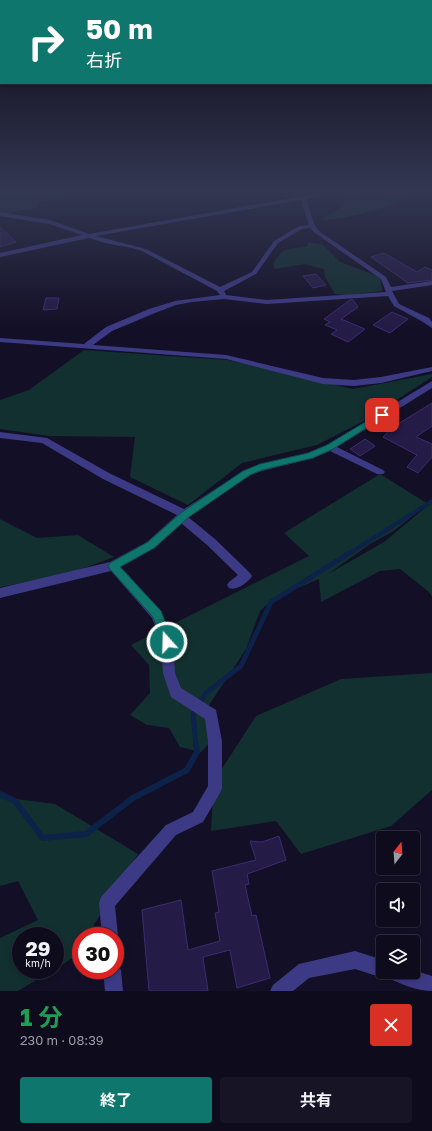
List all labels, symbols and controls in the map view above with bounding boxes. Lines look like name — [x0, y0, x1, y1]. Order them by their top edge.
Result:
text: 50 m — [86, 12, 153, 45]
icon: right — [20, 16, 72, 68]
text: 右折 — [86, 49, 122, 71]
pin — [365, 398, 399, 432]
icon: arrive — [371, 404, 393, 426]
position arrow — [146, 621, 188, 663]
north arrow — [376, 831, 420, 875]
map controls — [376, 831, 420, 979]
button: sound — [376, 883, 420, 927]
speed limit sign: 30 — [72, 927, 124, 979]
button: layers — [376, 935, 420, 979]
text: 29 — [26, 936, 50, 960]
text: km/h — [25, 957, 51, 969]
text: 1 分 — [20, 1002, 62, 1031]
button: close — [370, 1004, 412, 1046]
text: 230 m · 08:39 — [20, 1032, 104, 1048]
button: 終了 — [20, 1077, 212, 1123]
button: 共有 — [220, 1077, 412, 1123]

